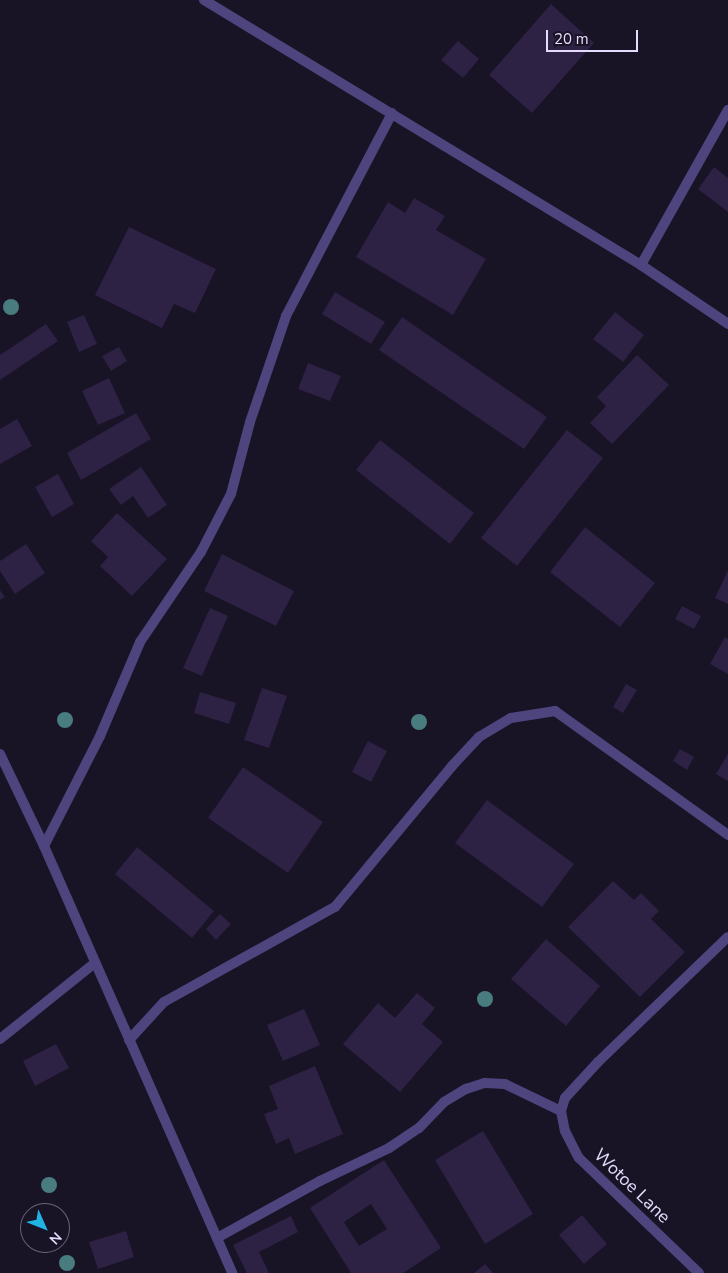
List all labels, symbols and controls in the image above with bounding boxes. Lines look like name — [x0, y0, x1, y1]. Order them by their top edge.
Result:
scale bar — [548, 20, 640, 52]
text: 20 m — [554, 29, 589, 49]
street label: Wotoe Lane — [589, 1144, 675, 1228]
north arrow — [20, 1203, 70, 1253]
text: N — [45, 1228, 66, 1248]

